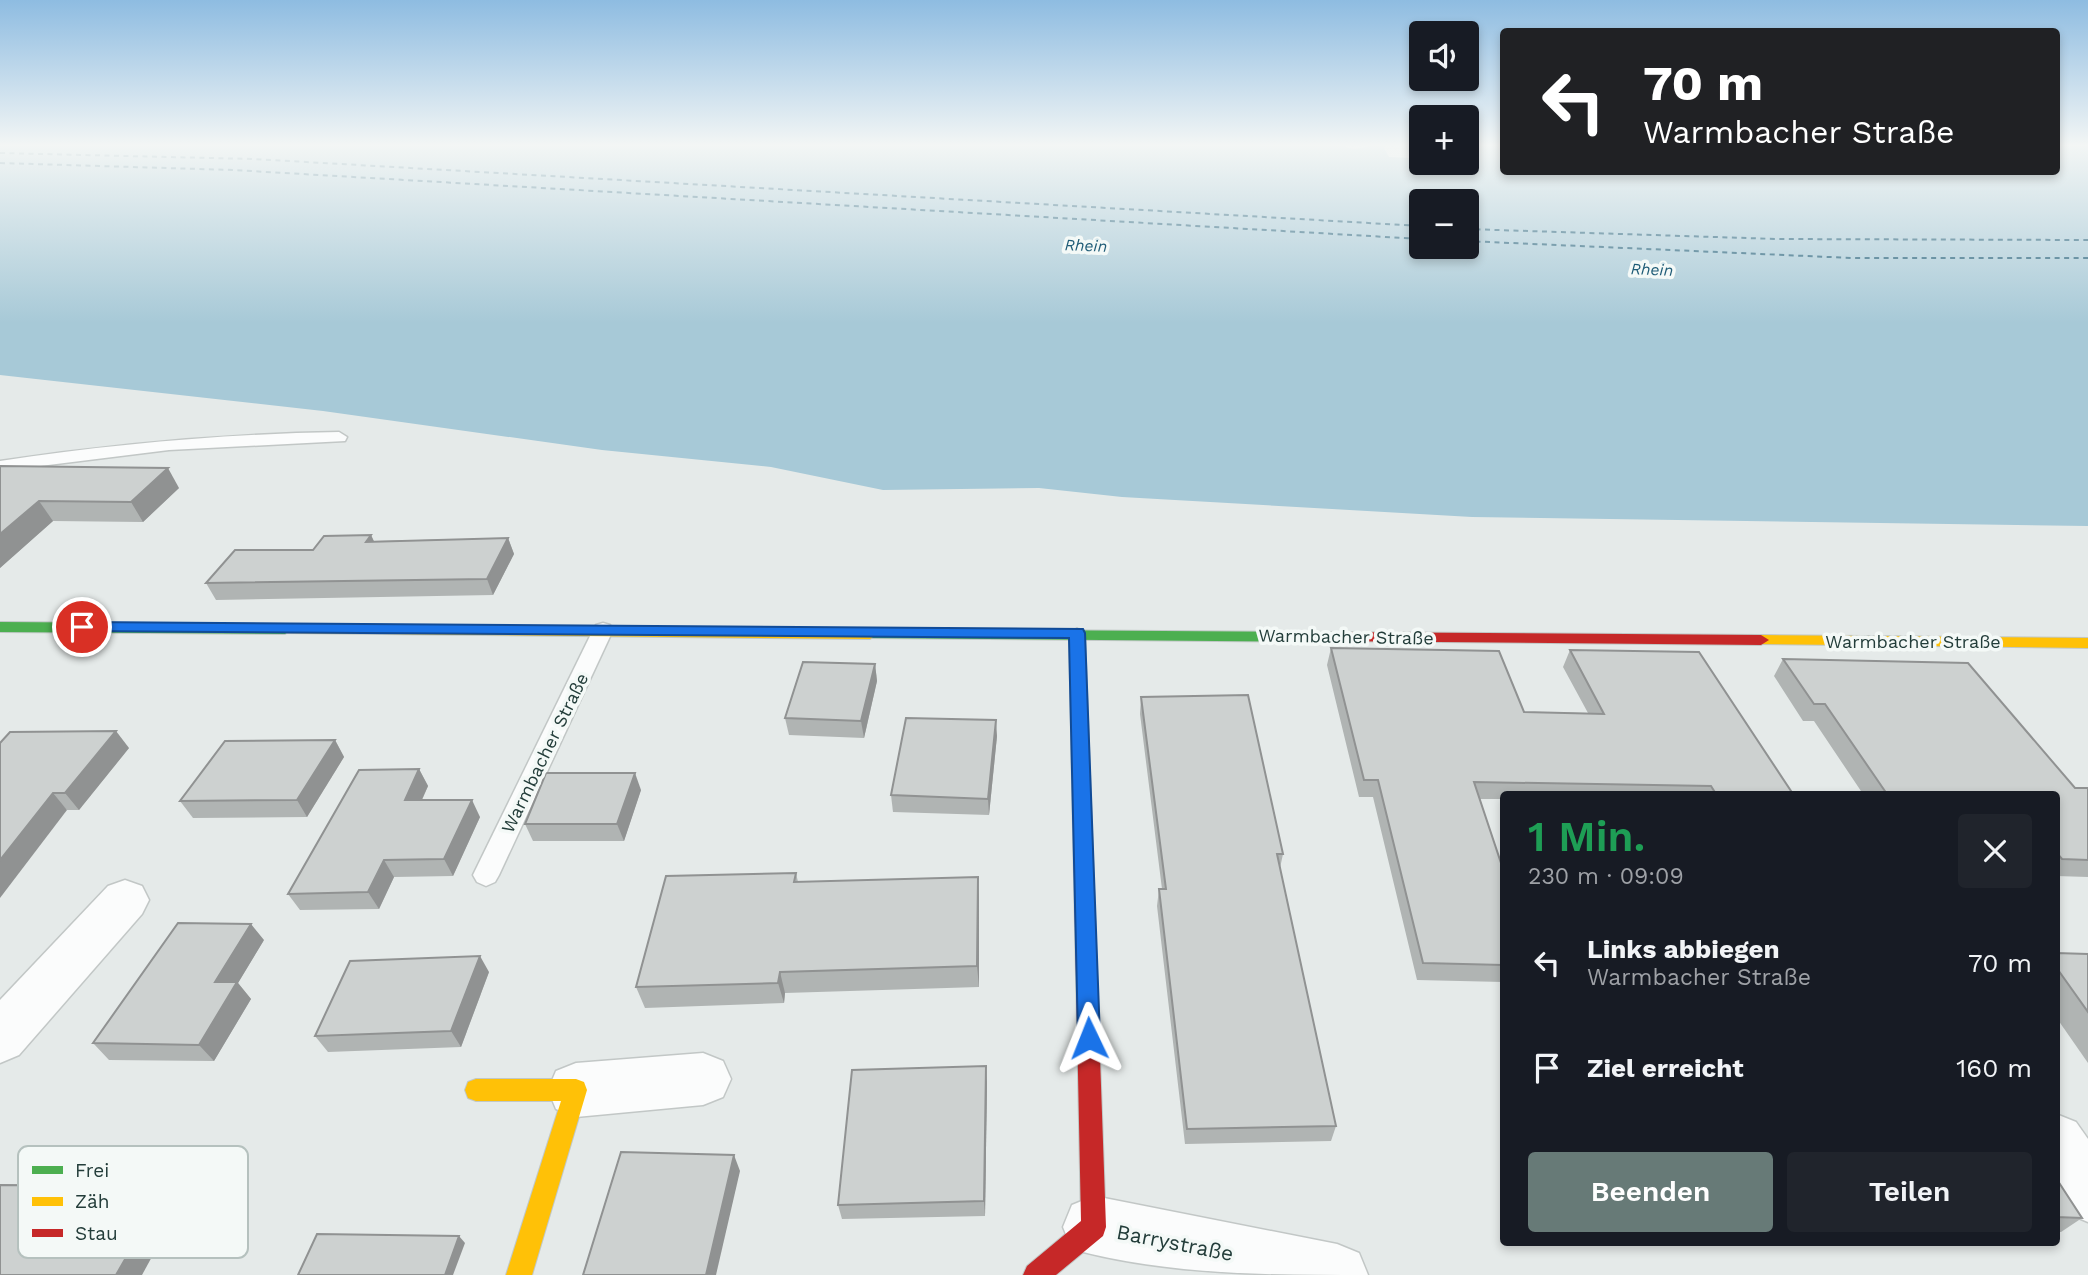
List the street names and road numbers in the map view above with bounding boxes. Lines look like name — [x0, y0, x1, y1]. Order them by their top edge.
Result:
street label: Warmbacher Straße — [1258, 624, 1434, 649]
street label: Warmbacher Straße — [1825, 631, 2001, 652]
street label: Warmbacher Straße — [497, 669, 592, 836]
street label: Barrystraße — [1115, 1219, 1236, 1266]

